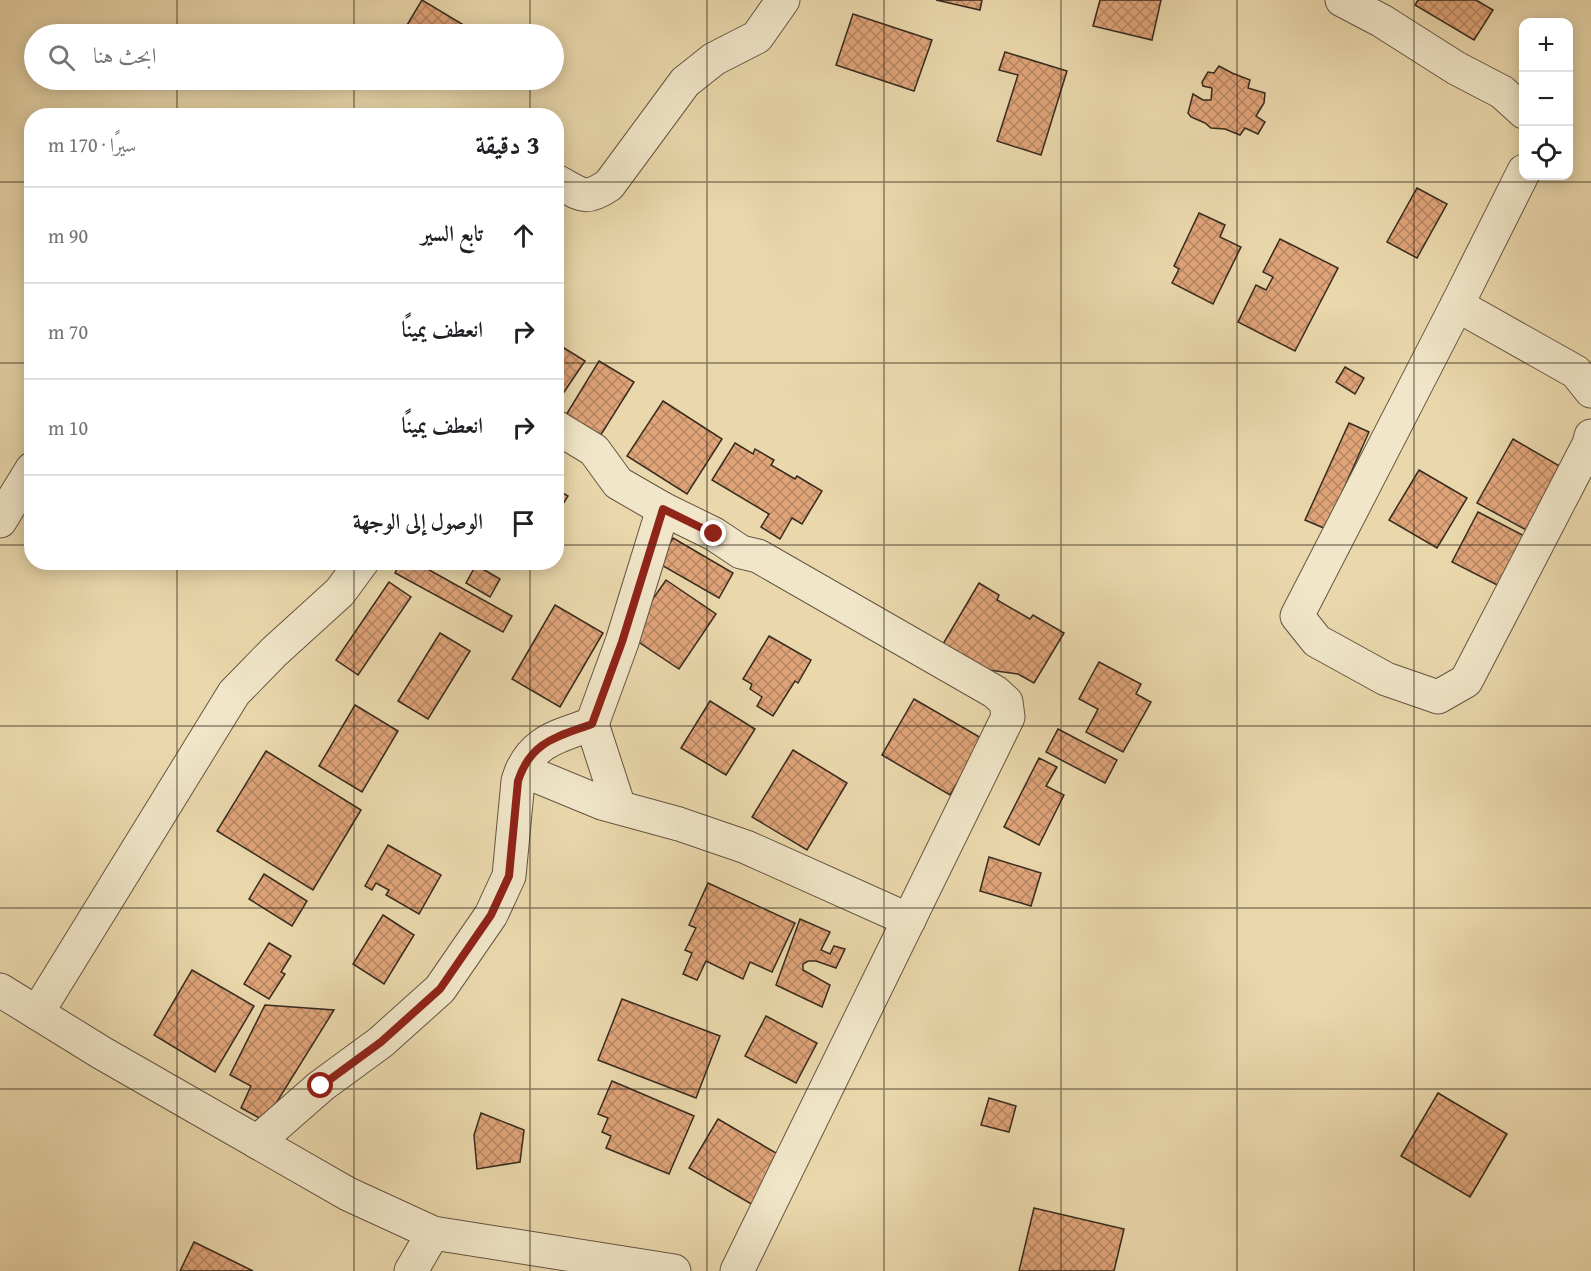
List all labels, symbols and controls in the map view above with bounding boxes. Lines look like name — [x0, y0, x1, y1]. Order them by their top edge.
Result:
map controls — [1519, 18, 1573, 180]
button: + — [1519, 18, 1573, 72]
search box — [24, 24, 564, 90]
text: ابحث هنا — [93, 39, 157, 71]
icon: search — [45, 41, 78, 74]
button: − — [1519, 72, 1573, 126]
text: 3 دقيقة — [475, 125, 540, 164]
button: locate — [1519, 126, 1573, 180]
text: سيرًا · 170 m — [48, 130, 136, 159]
text: تابع السير — [421, 217, 483, 249]
icon: ahead — [507, 219, 540, 252]
text: 90 m — [48, 221, 88, 250]
text: انعطف يمينًا — [402, 313, 483, 345]
icon: right — [507, 315, 540, 348]
text: 70 m — [48, 317, 88, 346]
text: انعطف يمينًا — [402, 409, 483, 441]
icon: right — [507, 411, 540, 444]
text: 10 m — [48, 413, 88, 442]
text: الوصول إلى الوجهة — [353, 505, 483, 537]
icon: arrive — [507, 507, 540, 540]
route end — [700, 520, 726, 546]
route start — [307, 1072, 333, 1098]

